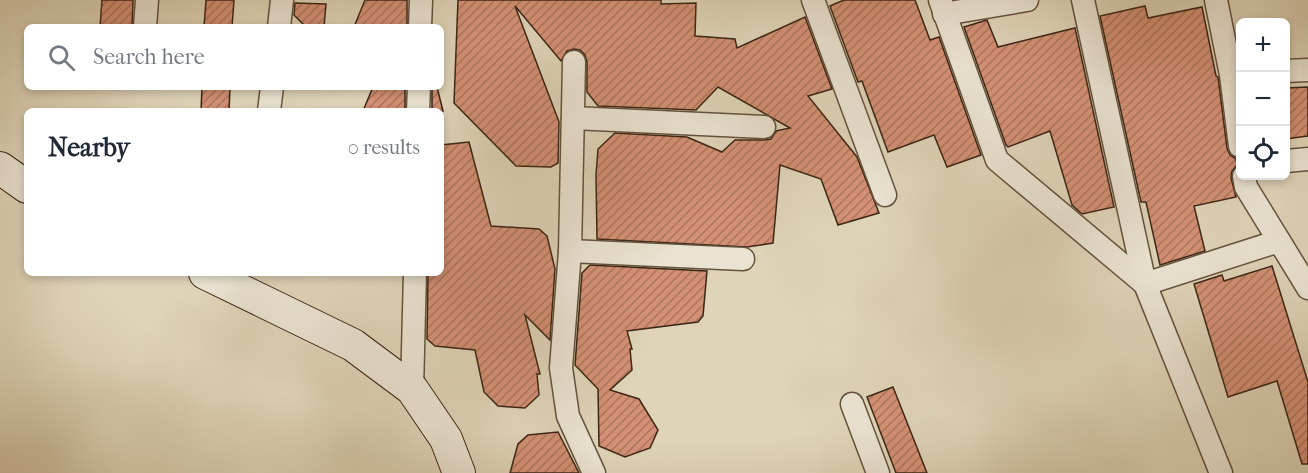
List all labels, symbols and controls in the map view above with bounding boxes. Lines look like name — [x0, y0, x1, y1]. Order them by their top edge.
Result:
map controls — [1236, 18, 1290, 180]
button: + — [1236, 18, 1290, 72]
search box — [24, 24, 444, 90]
icon: search — [45, 41, 78, 74]
text: Search here — [93, 44, 205, 70]
button: − — [1236, 72, 1290, 126]
button: locate — [1236, 126, 1290, 180]
text: Nearby — [48, 132, 130, 163]
text: 0 results — [348, 136, 420, 159]

